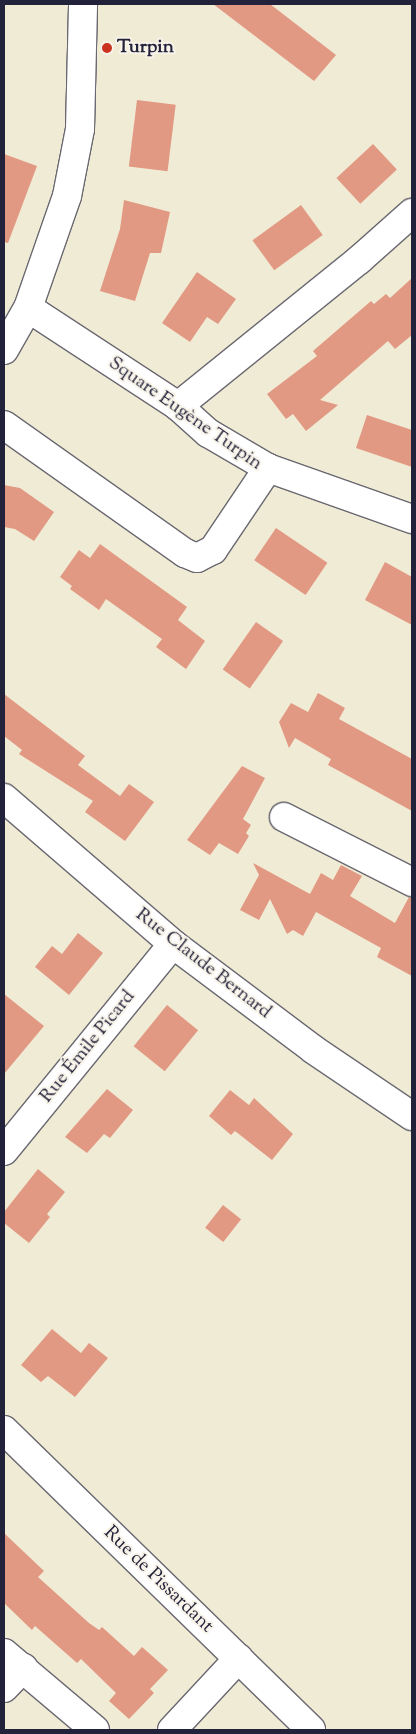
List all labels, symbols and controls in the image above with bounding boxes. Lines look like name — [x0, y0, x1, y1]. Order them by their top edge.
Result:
place label: Turpin — [117, 37, 174, 59]
marker: Turpin — [101, 42, 113, 54]
street label: Square Eugène Turpin — [104, 352, 266, 476]
street label: Rue Claude Bernard — [131, 904, 275, 1024]
street label: Rue Émile Picard — [36, 986, 140, 1108]
street label: Rue de Pissardant — [98, 1522, 218, 1638]

